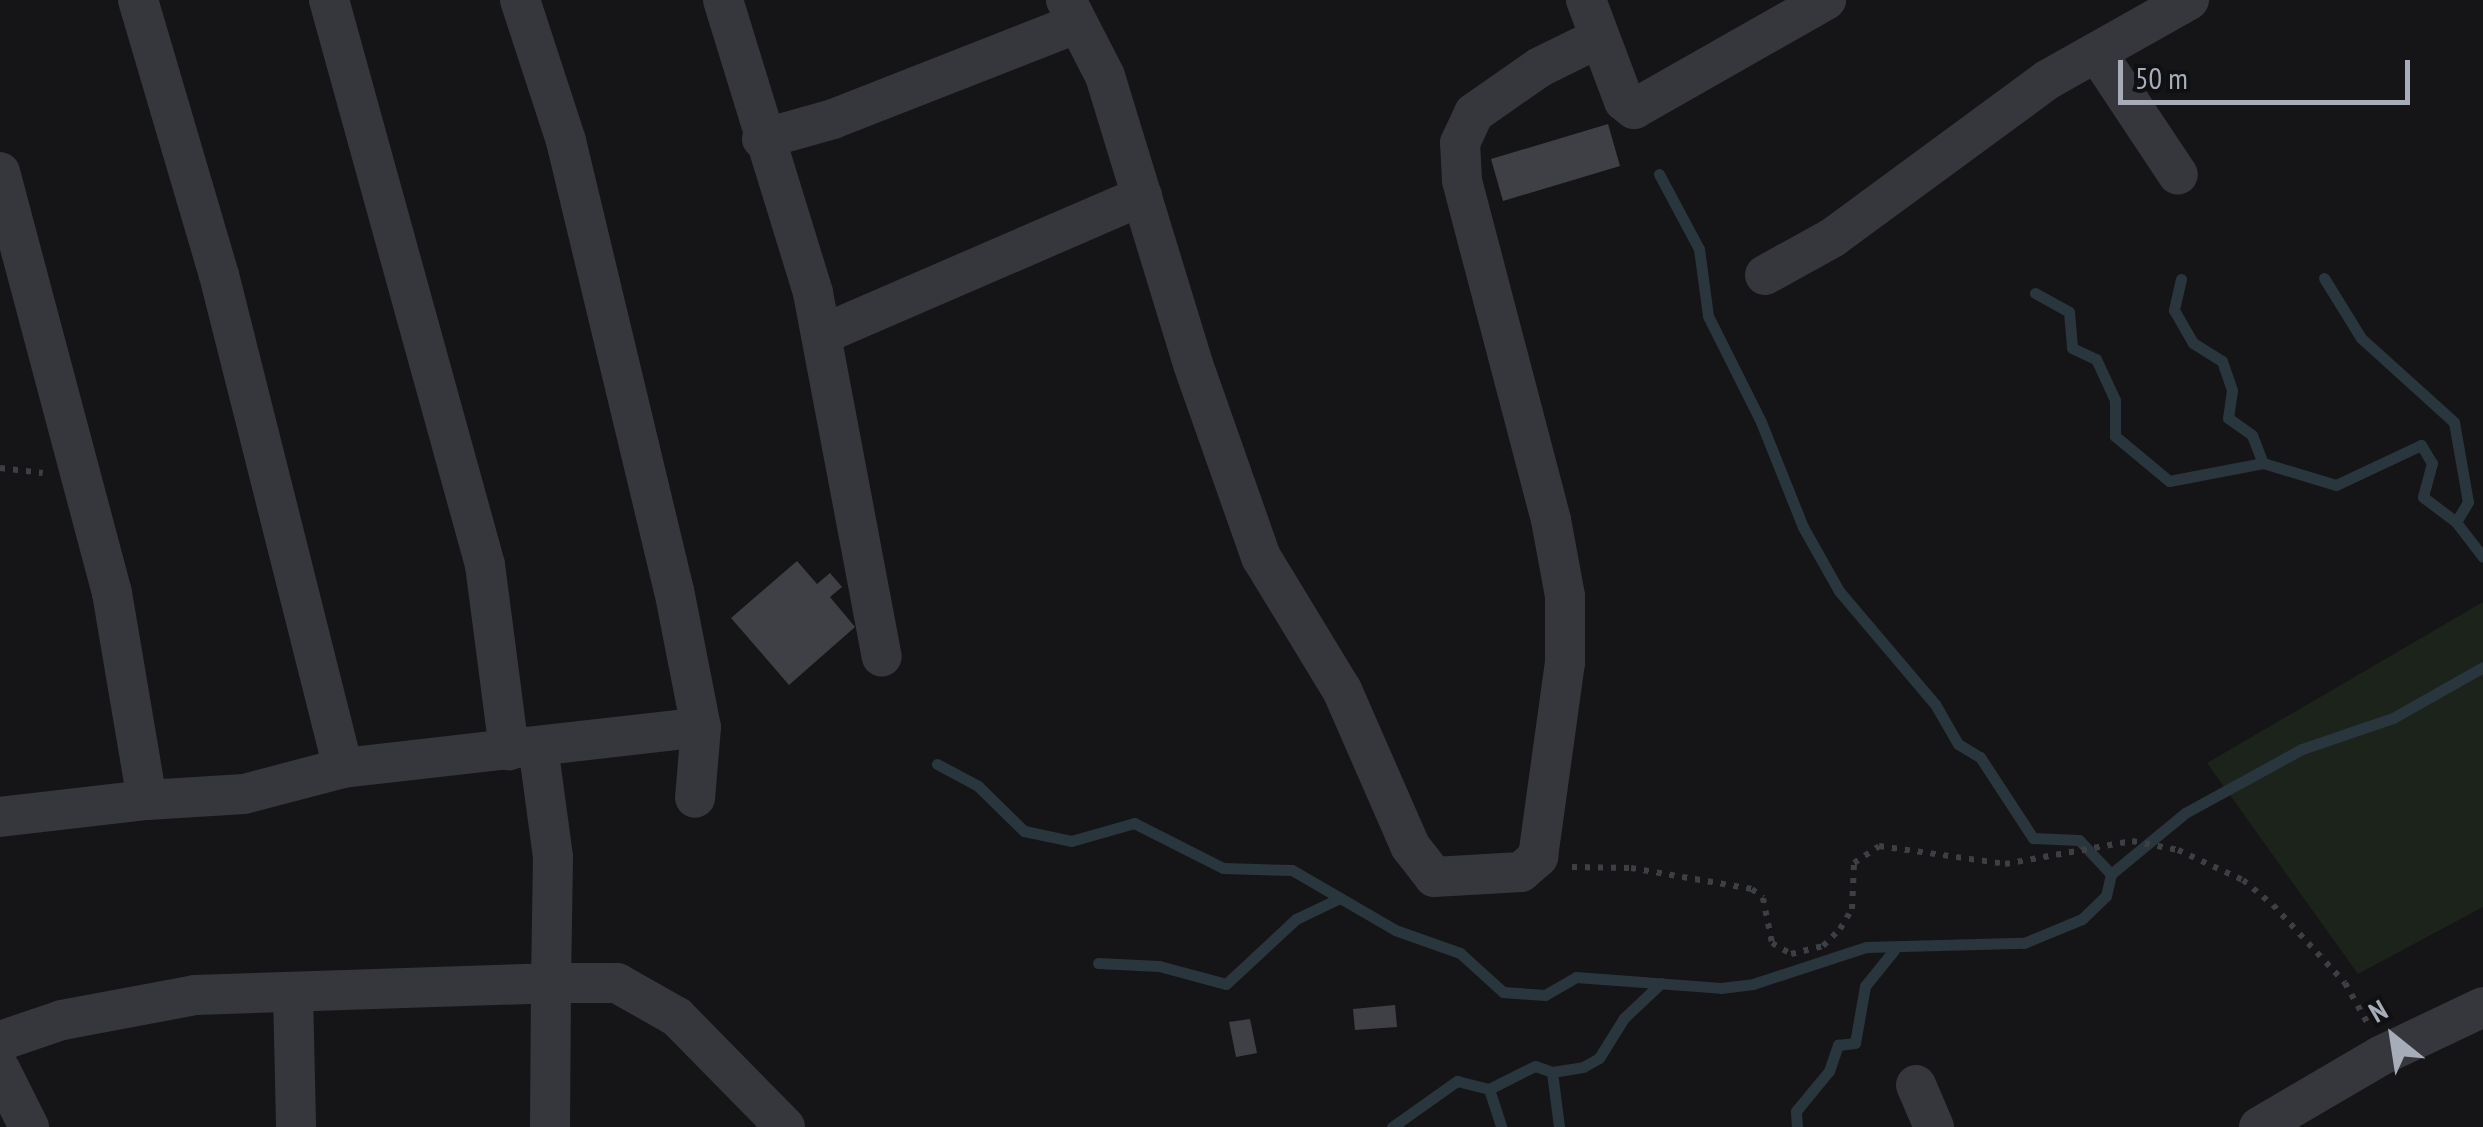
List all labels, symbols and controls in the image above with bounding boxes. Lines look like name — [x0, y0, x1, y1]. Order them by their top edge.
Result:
scale bar — [2123, 40, 2416, 102]
text: 50 m — [2135, 58, 2188, 97]
north arrow — [2343, 987, 2443, 1087]
text: N — [2362, 991, 2394, 1030]

